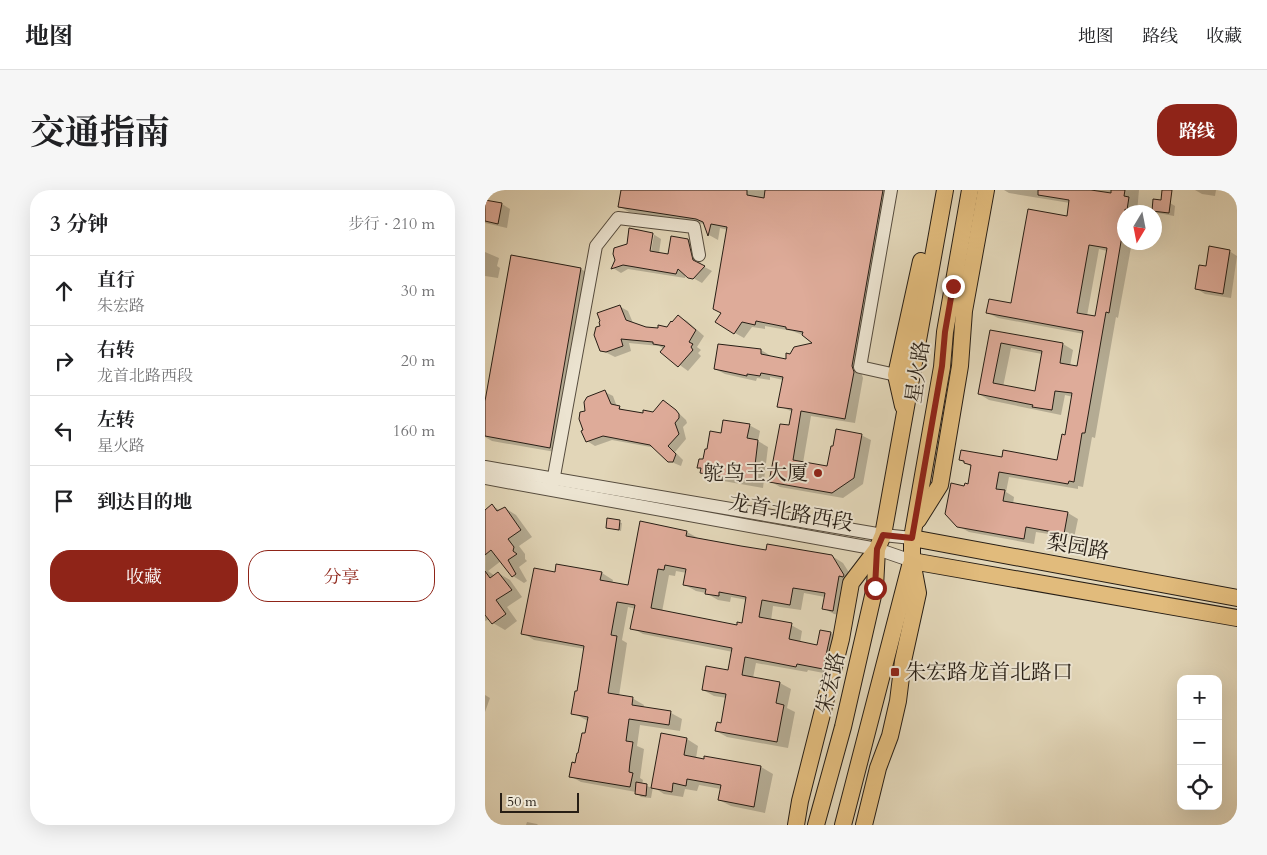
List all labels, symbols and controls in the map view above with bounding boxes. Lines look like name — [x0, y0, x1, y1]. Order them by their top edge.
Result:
text: 地图 — [25, 20, 73, 53]
text: 地图 — [1078, 24, 1114, 49]
text: 路线 — [1142, 24, 1178, 49]
text: 收藏 — [1206, 24, 1242, 49]
button: 路线 — [1157, 104, 1237, 156]
text: 交通指南 — [30, 109, 170, 157]
north arrow — [1117, 205, 1162, 250]
text: 3 分钟 — [50, 210, 108, 239]
text: 步行 · 210 m — [348, 213, 435, 235]
text: 直行 — [97, 267, 135, 293]
route end — [942, 275, 965, 298]
icon: ahead — [50, 277, 78, 305]
text: 30 m — [401, 280, 435, 302]
text: 朱宏路 — [97, 295, 145, 317]
text: 右转 — [97, 337, 135, 363]
street label: 星火路 — [899, 339, 937, 405]
icon: right — [50, 347, 78, 375]
text: 20 m — [401, 350, 435, 372]
text: 龙首北路西段 — [97, 365, 193, 387]
text: 左转 — [97, 407, 135, 433]
icon: left — [50, 417, 78, 445]
text: 160 m — [393, 420, 435, 442]
text: 星火路 — [97, 435, 145, 457]
place label: 鸵鸟王大厦 — [703, 459, 808, 488]
marker: 鸵鸟王大厦 — [812, 467, 824, 479]
icon: arrive — [50, 487, 78, 515]
street label: 龙首北路西段 — [726, 488, 856, 538]
text: 到达目的地 — [97, 489, 192, 515]
street label: 梨园路 — [1044, 527, 1112, 567]
button: 收藏 — [50, 550, 238, 602]
button: 分享 — [248, 550, 435, 602]
route start — [864, 577, 887, 600]
street label: 朱宏路 — [810, 649, 852, 717]
place label: 朱宏路龙首北路口 — [905, 658, 1073, 687]
marker: 朱宏路龙首北路口 — [889, 666, 901, 678]
map controls — [1177, 675, 1222, 810]
button: + — [1177, 675, 1222, 720]
button: − — [1177, 720, 1222, 765]
button: locate — [1177, 765, 1222, 810]
scale bar — [500, 790, 579, 813]
text: 50 m — [507, 792, 537, 811]

